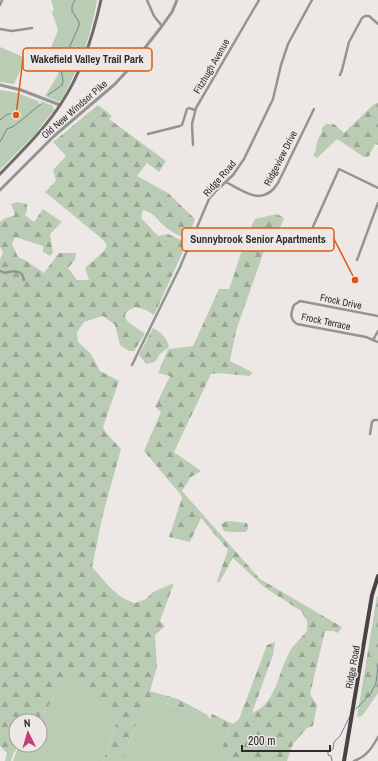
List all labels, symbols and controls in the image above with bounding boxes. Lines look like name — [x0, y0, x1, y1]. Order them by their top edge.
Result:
street label: Fitzhugh Avenue — [190, 36, 233, 96]
callout: Wakefield Valley Trail Park — [23, 48, 152, 71]
text: Wakefield Valley Trail Park — [30, 52, 144, 66]
street label: Old New Windsor Pike — [39, 77, 110, 141]
street label: Ridgeview Drive — [261, 128, 300, 188]
street label: Ridge Road — [200, 158, 239, 199]
callout: Sunnybrook Senior Apartments — [182, 228, 334, 251]
text: Sunnybrook Senior Apartments — [190, 232, 326, 246]
street label: Frock Drive — [319, 291, 363, 312]
street label: Frock Terrace — [300, 310, 352, 333]
street label: Ridge Road — [342, 644, 363, 690]
north arrow — [8, 713, 48, 753]
text: N — [23, 716, 31, 730]
scale bar — [242, 727, 330, 753]
text: 200 m — [248, 733, 275, 749]

